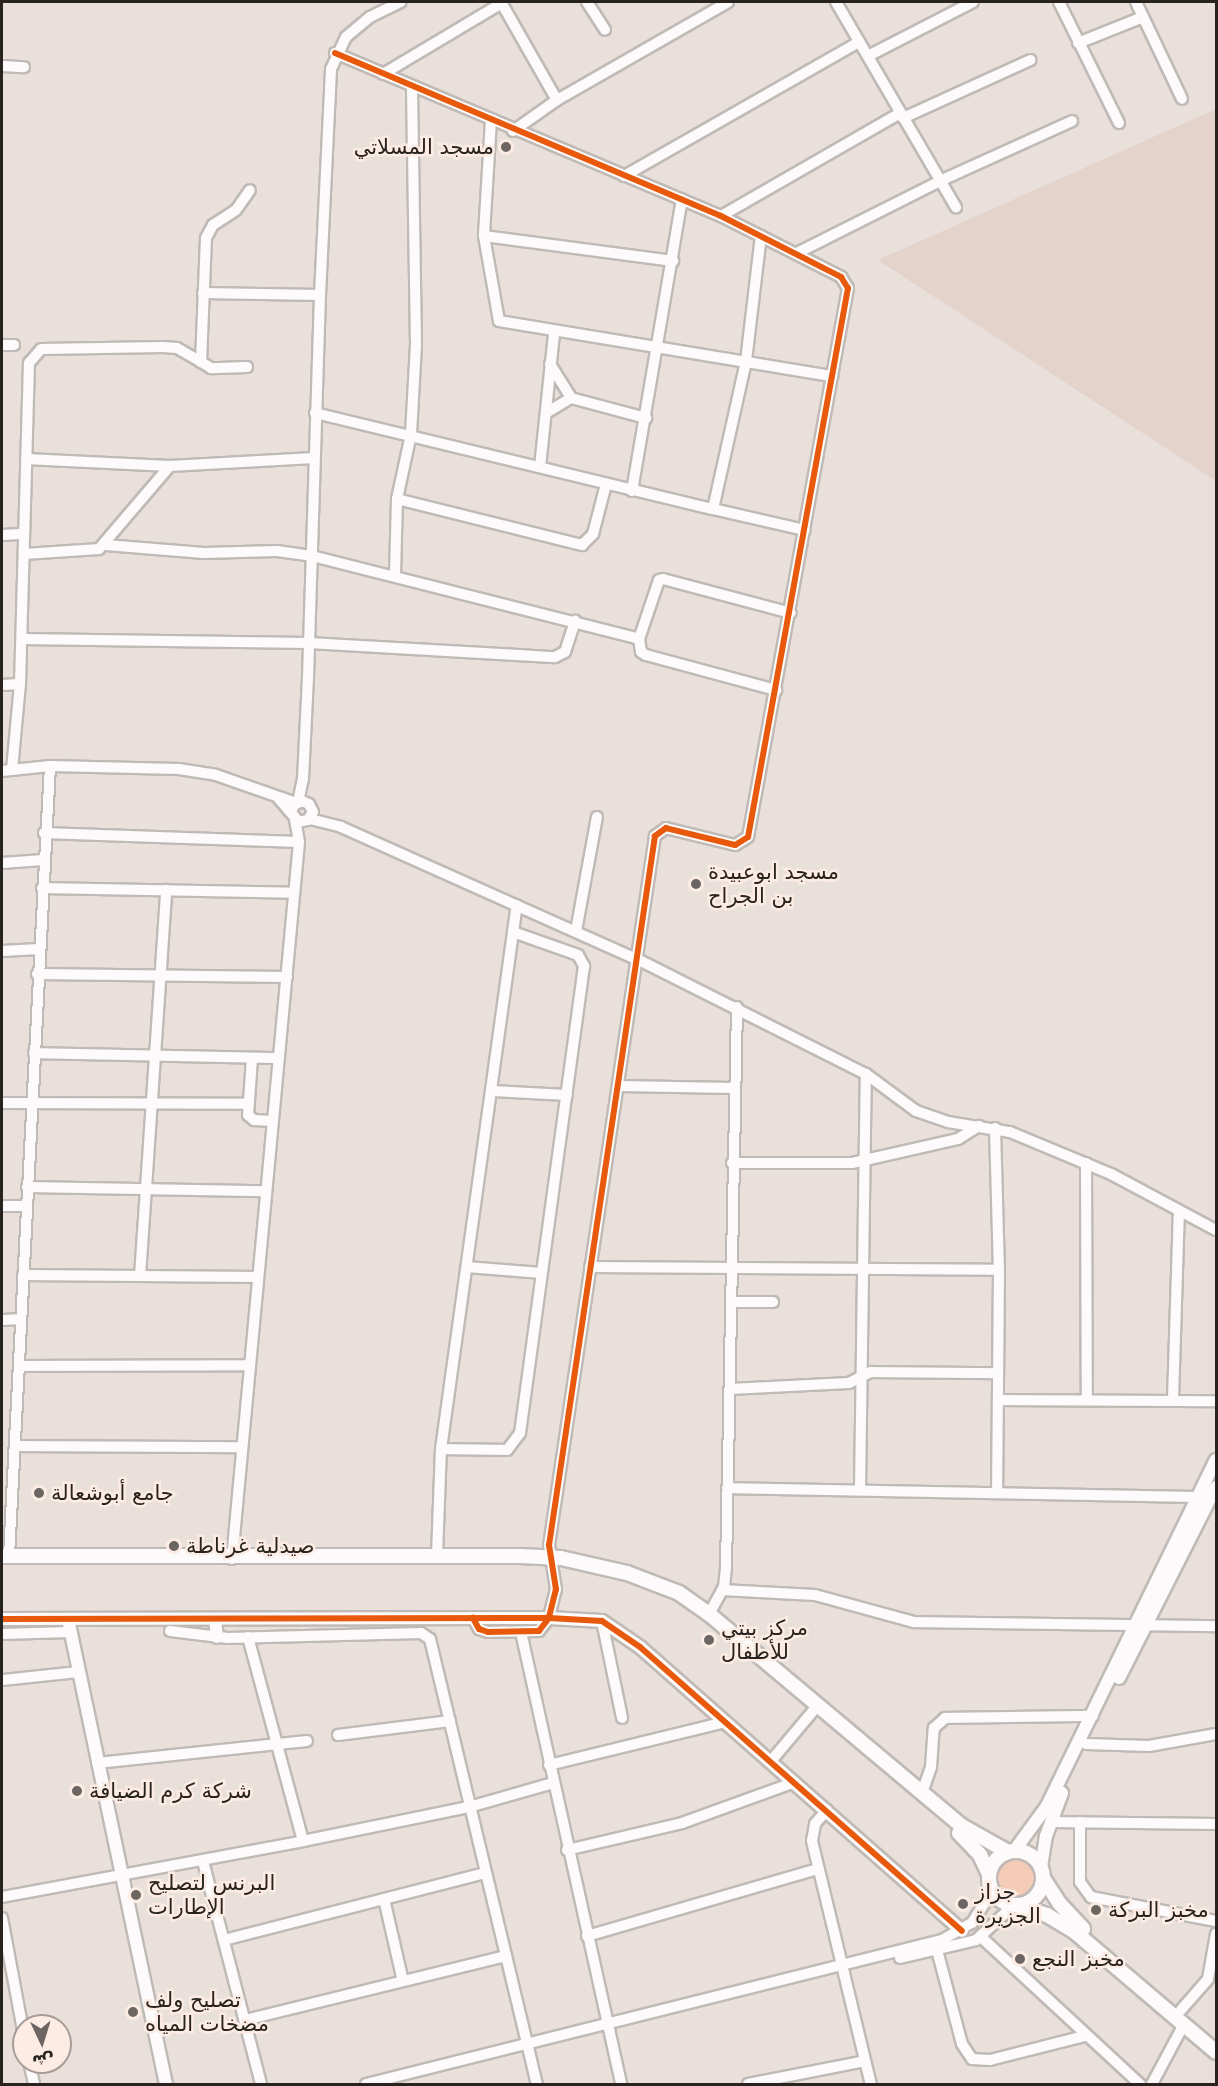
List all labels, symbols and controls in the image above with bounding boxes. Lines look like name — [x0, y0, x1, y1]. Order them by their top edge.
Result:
place label: مسجد المسلاتي — [354, 134, 494, 160]
marker: مسجد المسلاتي — [499, 140, 513, 154]
place label: مسجد ابوعبيدة بن الجراح — [708, 859, 839, 909]
marker: مسجد ابوعبيدة بن الجراح — [689, 877, 703, 891]
place label: جامع أبوشعالة — [51, 1480, 174, 1506]
marker: جامع أبوشعالة — [32, 1486, 46, 1500]
place label: صيدلية غرناطة — [186, 1533, 315, 1559]
marker: صيدلية غرناطة — [167, 1539, 181, 1553]
place label: مركز بيتي للأطفال — [721, 1615, 808, 1665]
marker: مركز بيتي للأطفال — [702, 1633, 716, 1647]
place label: شركة كرم الضيافة — [89, 1778, 252, 1804]
marker: شركة كرم الضيافة — [70, 1784, 84, 1798]
place label: البرنس لتصليح الإطارات — [148, 1870, 275, 1920]
place label: جزاز الجزيرة — [975, 1879, 1041, 1929]
marker: البرنس لتصليح الإطارات — [129, 1888, 143, 1902]
marker: جزاز الجزيرة — [956, 1897, 970, 1911]
place label: مخبز البركة — [1108, 1897, 1209, 1923]
marker: مخبز البركة — [1089, 1903, 1103, 1917]
place label: مخبز النجع — [1032, 1946, 1125, 1972]
marker: مخبز النجع — [1013, 1952, 1027, 1966]
place label: تصليح ولف مضخات المياه — [145, 1987, 269, 2037]
marker: تصليح ولف مضخات المياه — [126, 2005, 140, 2019]
north arrow — [12, 2014, 72, 2074]
text: ش — [31, 2050, 55, 2071]

